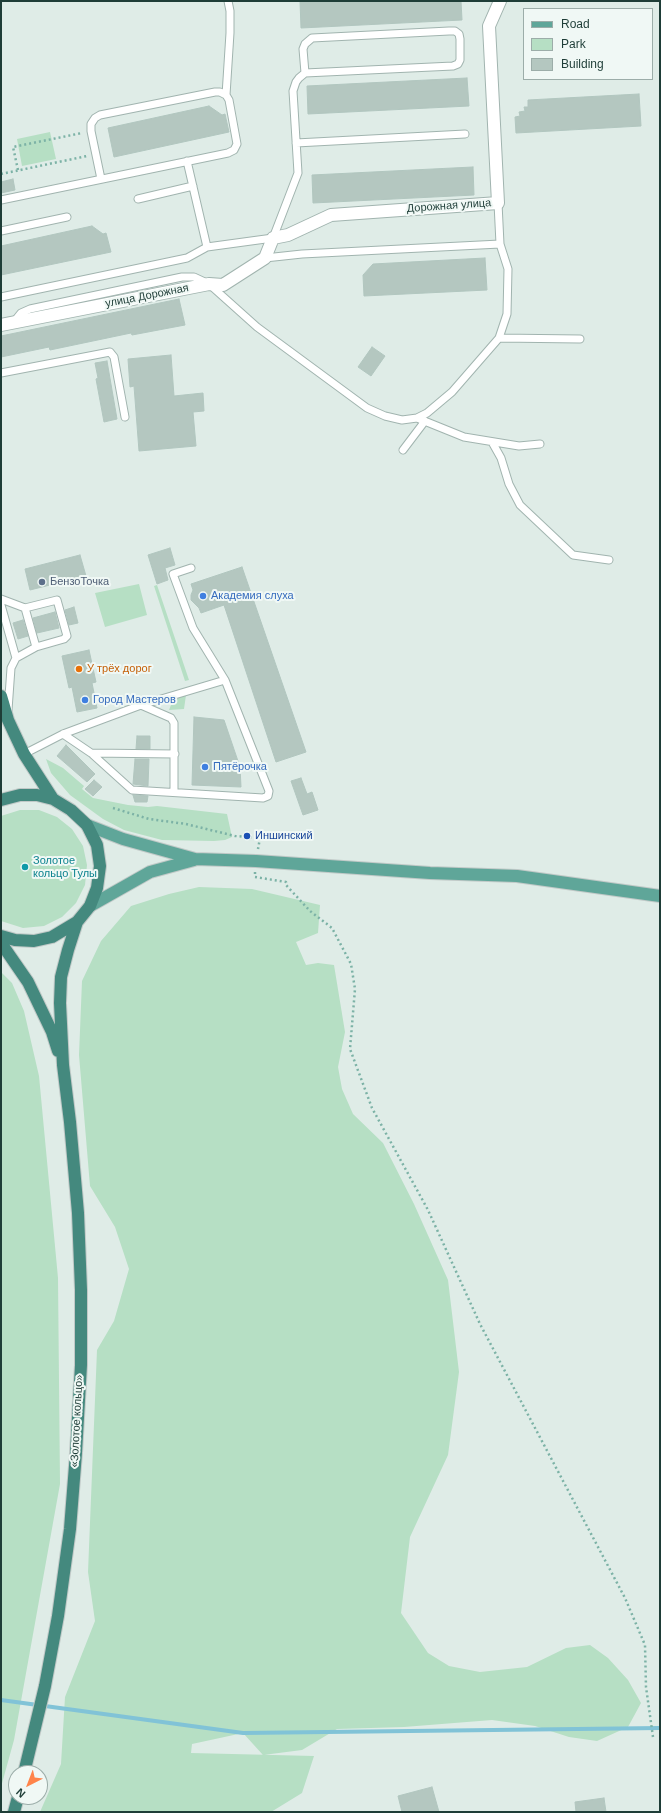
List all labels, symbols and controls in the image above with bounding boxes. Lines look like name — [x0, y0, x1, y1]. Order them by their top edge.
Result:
legend — [523, 8, 653, 80]
text: Road — [561, 17, 590, 31]
text: Park — [561, 37, 586, 51]
text: Building — [561, 57, 604, 71]
street label: Дорожная улица — [406, 196, 492, 216]
street label: улица Дорожная — [104, 281, 190, 311]
place label: БензоТочка — [50, 575, 109, 589]
marker: БензоТочка — [37, 577, 47, 587]
place label: Академия слуха — [211, 589, 294, 603]
marker: Академия слуха — [198, 591, 208, 601]
place label: У трёх дорог — [87, 662, 152, 676]
marker: У трёх дорог — [74, 664, 84, 674]
place label: Город Мастеров — [93, 693, 176, 707]
marker: Город Мастеров — [80, 695, 90, 705]
place label: Пятёрочка — [213, 760, 267, 774]
marker: Пятёрочка — [200, 762, 210, 772]
place label: Иншинский — [255, 829, 313, 843]
marker: Иншинский — [242, 831, 252, 841]
place label: Золотое кольцо Тулы — [33, 854, 97, 880]
marker: Золотое кольцо Тулы — [20, 862, 30, 872]
street label: «Золотое кольцо» — [68, 1374, 86, 1468]
north arrow — [8, 1765, 48, 1805]
text: N — [14, 1786, 28, 1800]

